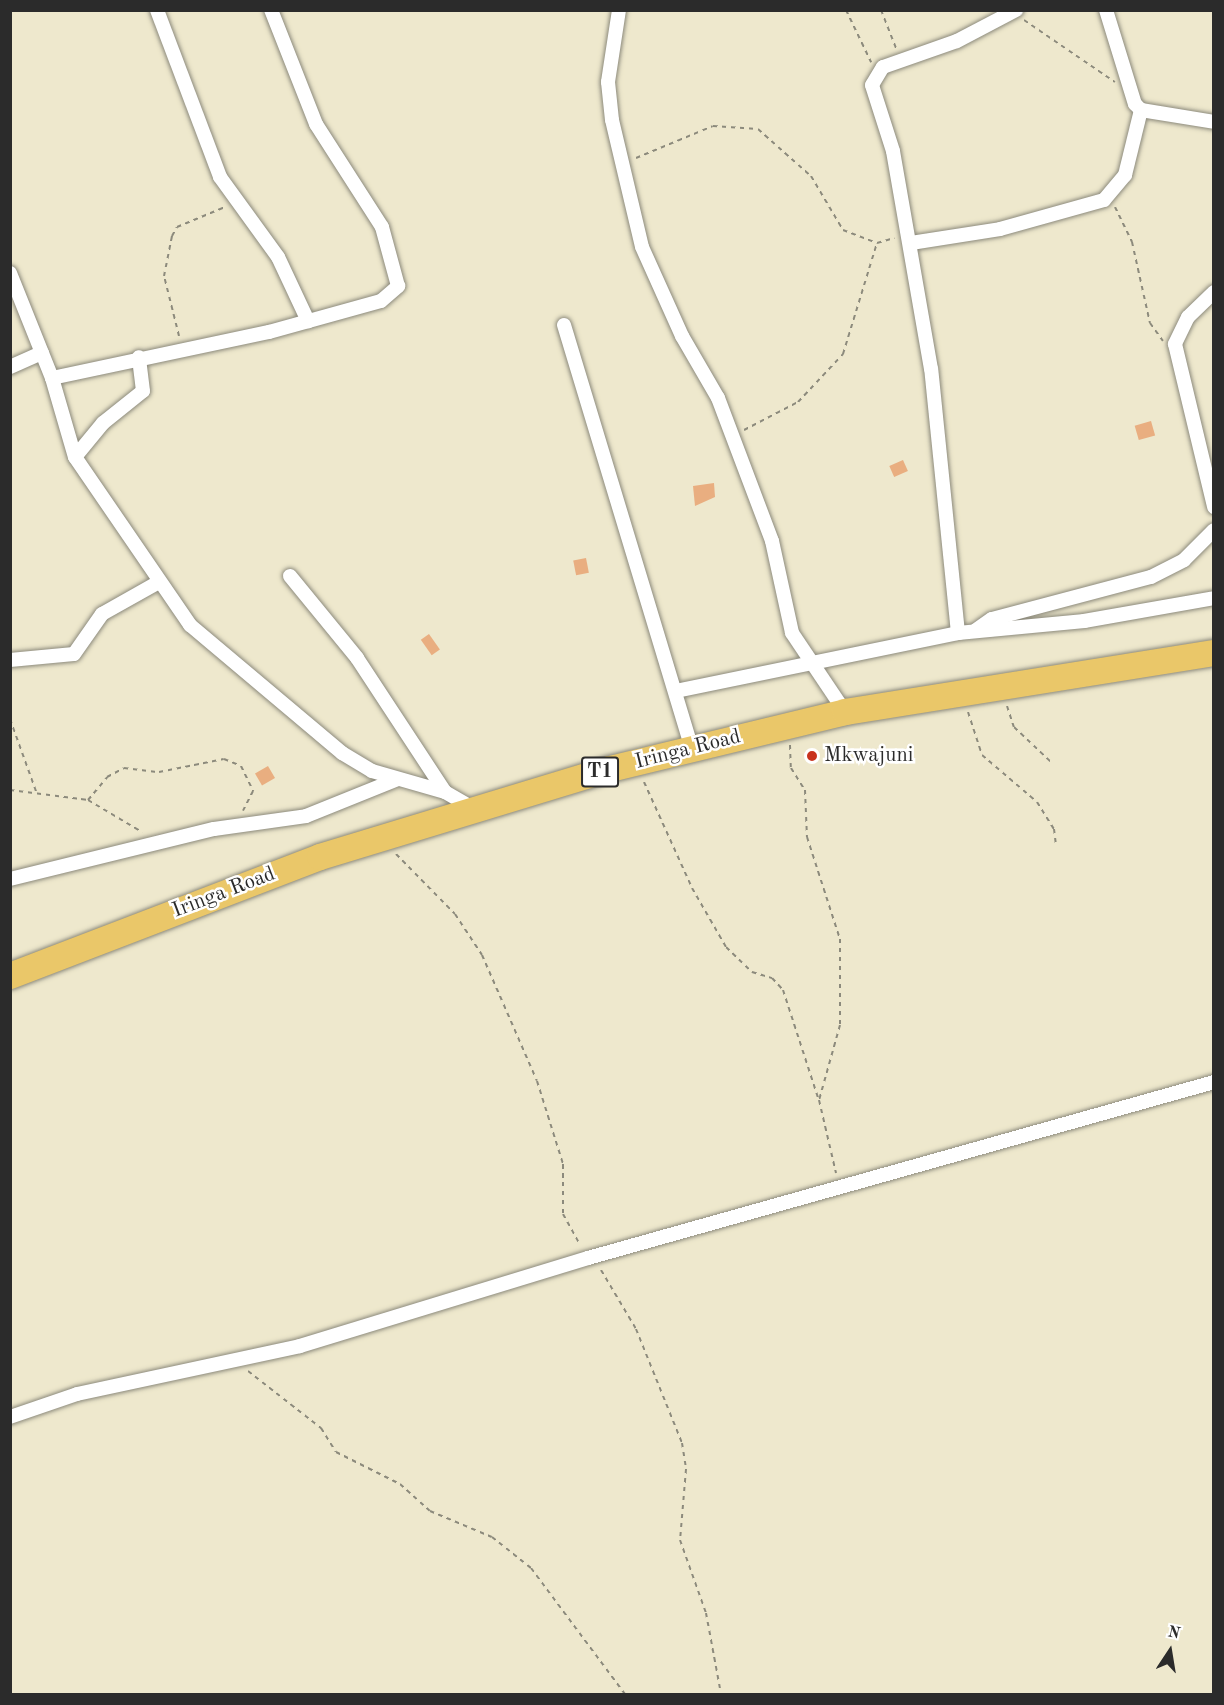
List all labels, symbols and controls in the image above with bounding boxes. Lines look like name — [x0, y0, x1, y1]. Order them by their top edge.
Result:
street label: Iringa Road — [632, 725, 744, 775]
place label: Mkwajuni — [824, 743, 913, 769]
marker: Mkwajuni — [805, 749, 819, 763]
road number: T1 — [580, 755, 620, 789]
street label: Iringa Road — [169, 862, 279, 924]
north arrow — [1140, 1621, 1200, 1681]
text: N — [1166, 1624, 1181, 1642]

